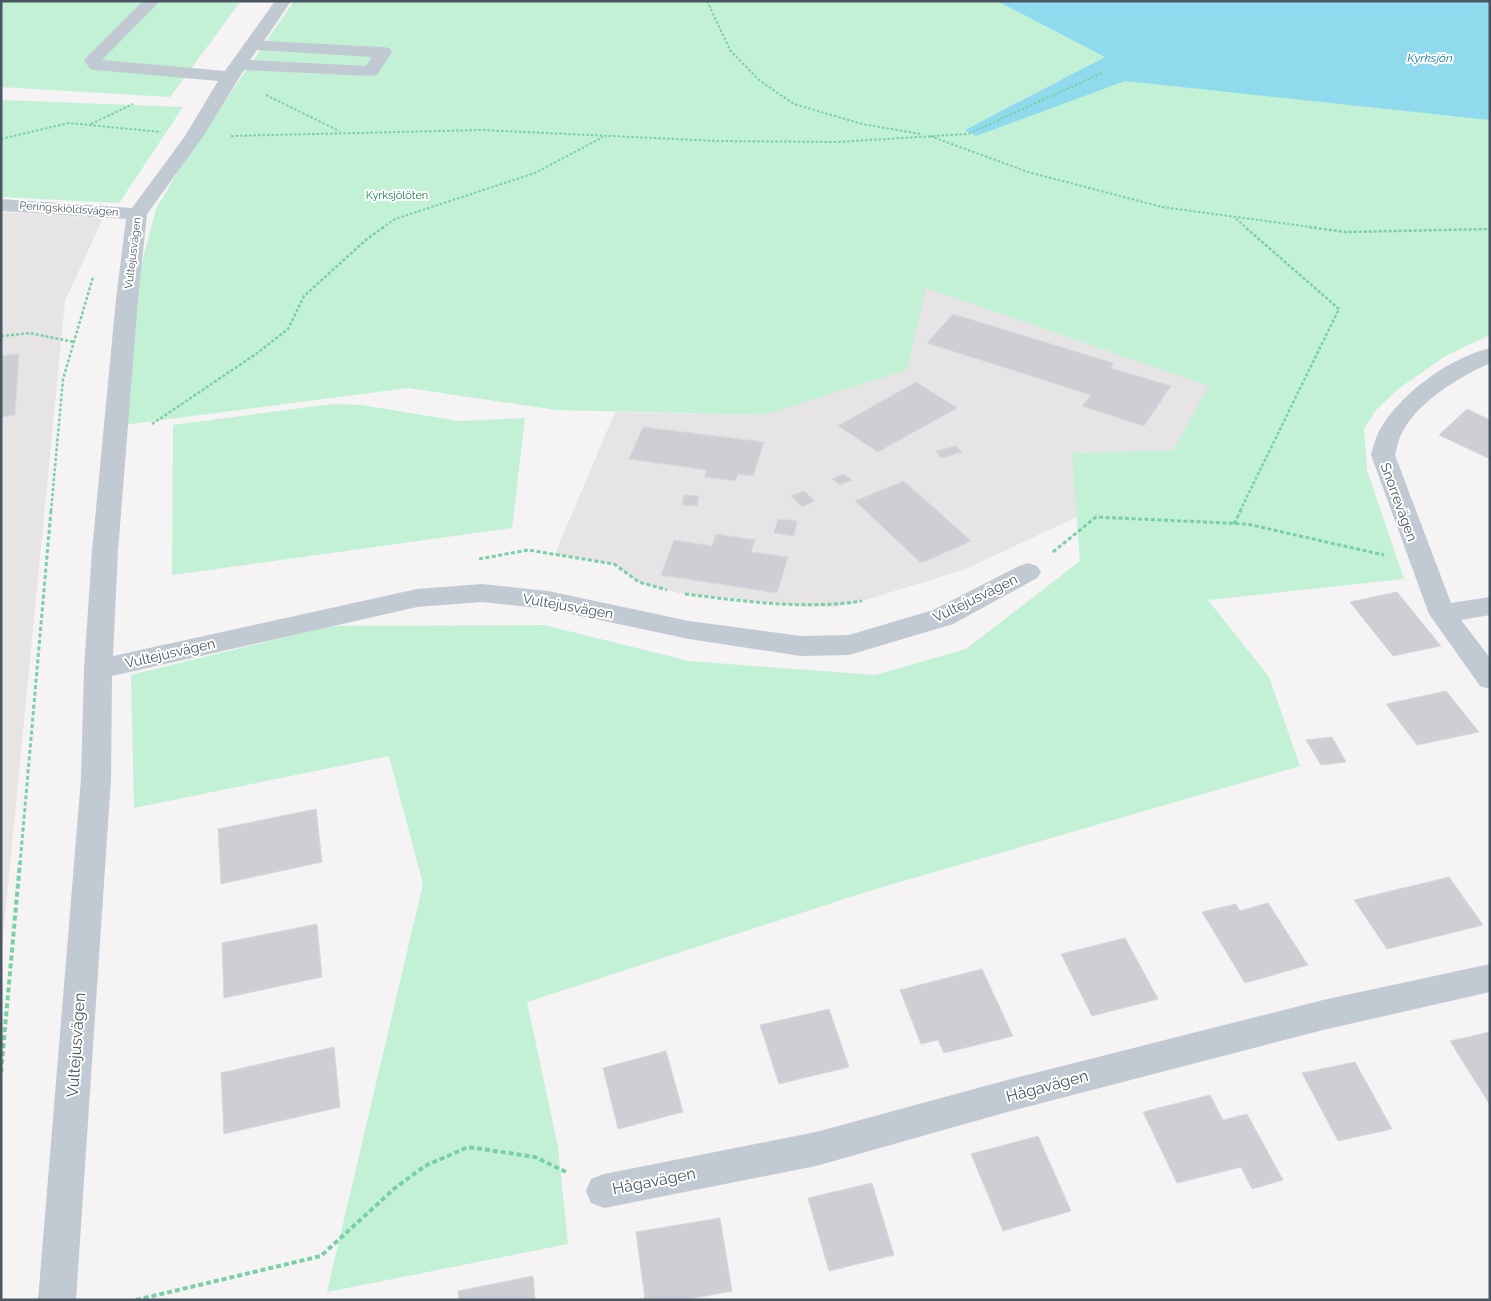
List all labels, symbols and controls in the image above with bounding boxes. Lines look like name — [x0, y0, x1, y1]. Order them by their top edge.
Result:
water label: Kyrksjön — [1407, 51, 1453, 65]
park label: Kyrksjölöten — [366, 189, 428, 202]
street label: Peringskiöldsvägen — [19, 199, 119, 219]
street label: Vultejusvägen — [122, 216, 144, 290]
street label: Snorrevägen — [1377, 460, 1421, 544]
street label: Vultejusvägen — [930, 571, 1020, 625]
street label: Vultejusvägen — [521, 590, 615, 622]
street label: Vultejusvägen — [123, 635, 217, 671]
street label: Vultejusvägen — [63, 992, 89, 1098]
street label: Hågavägen — [1004, 1066, 1090, 1106]
street label: Hågavägen — [611, 1164, 697, 1198]

